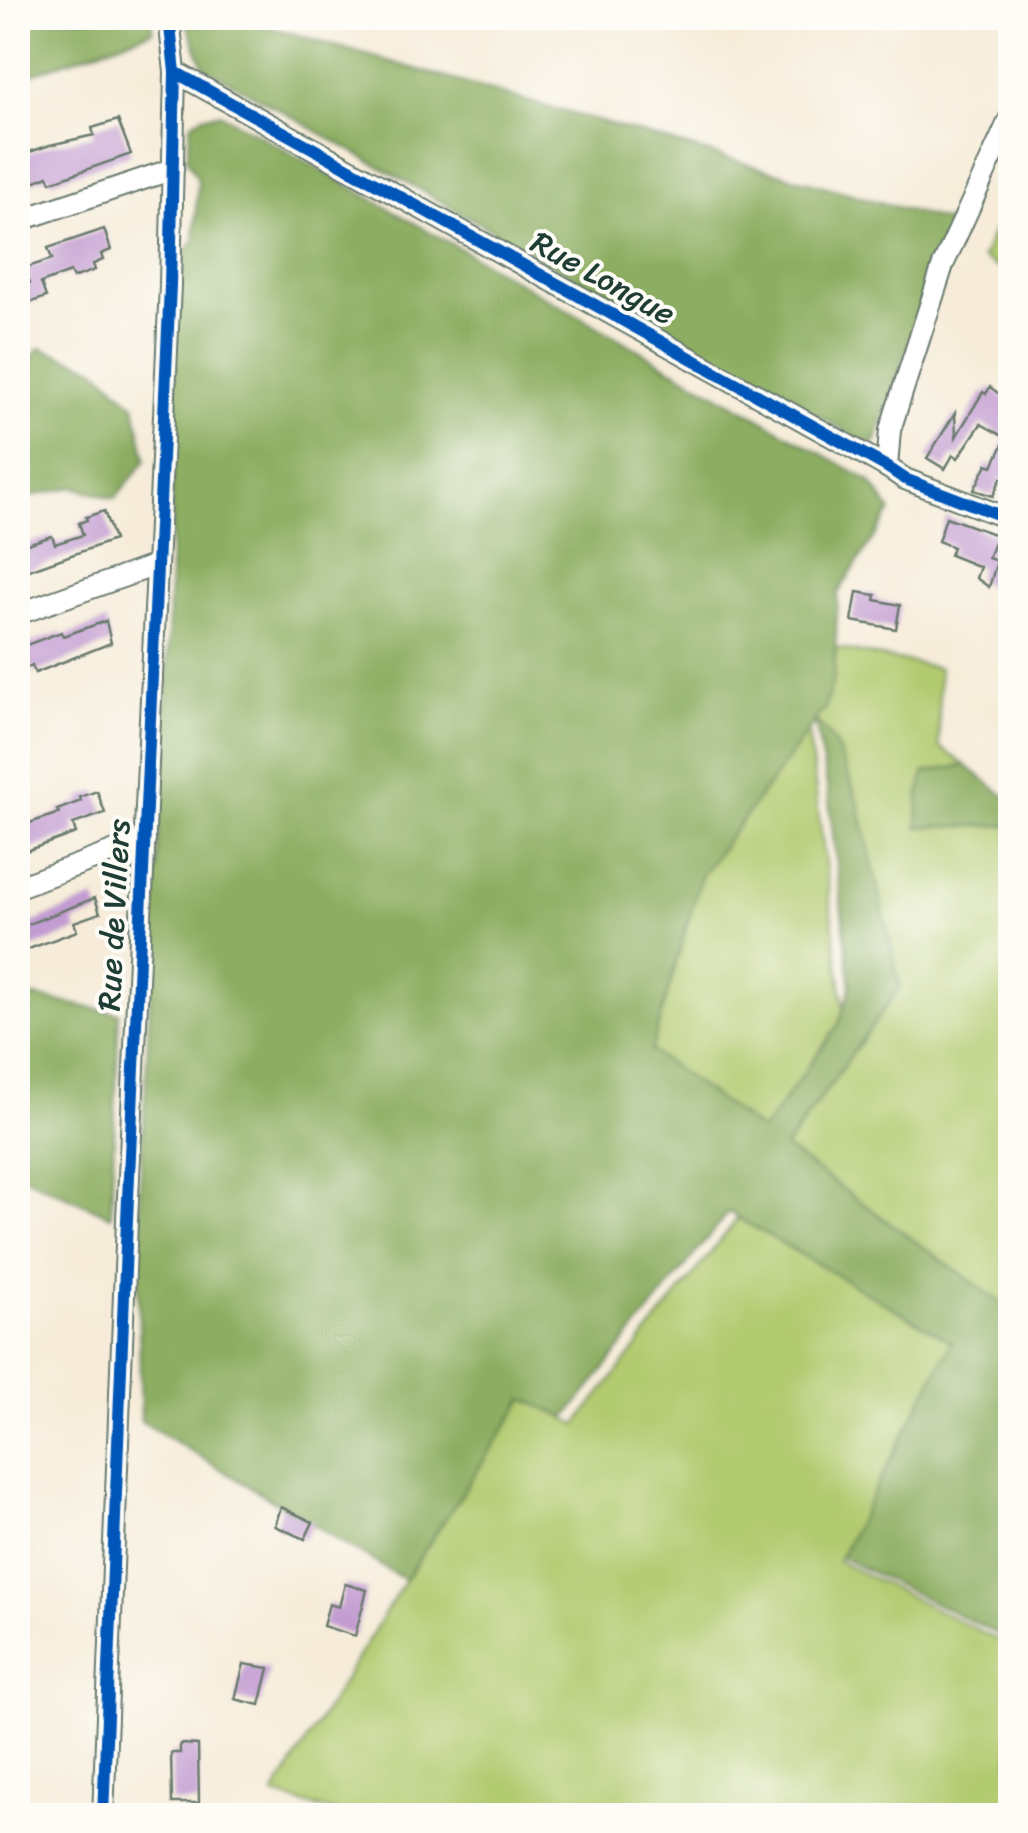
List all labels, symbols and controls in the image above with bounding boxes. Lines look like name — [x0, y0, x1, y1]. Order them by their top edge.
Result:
street label: Rue Longue — [520, 215, 686, 341]
street label: Rue de Villers — [81, 817, 148, 1013]

